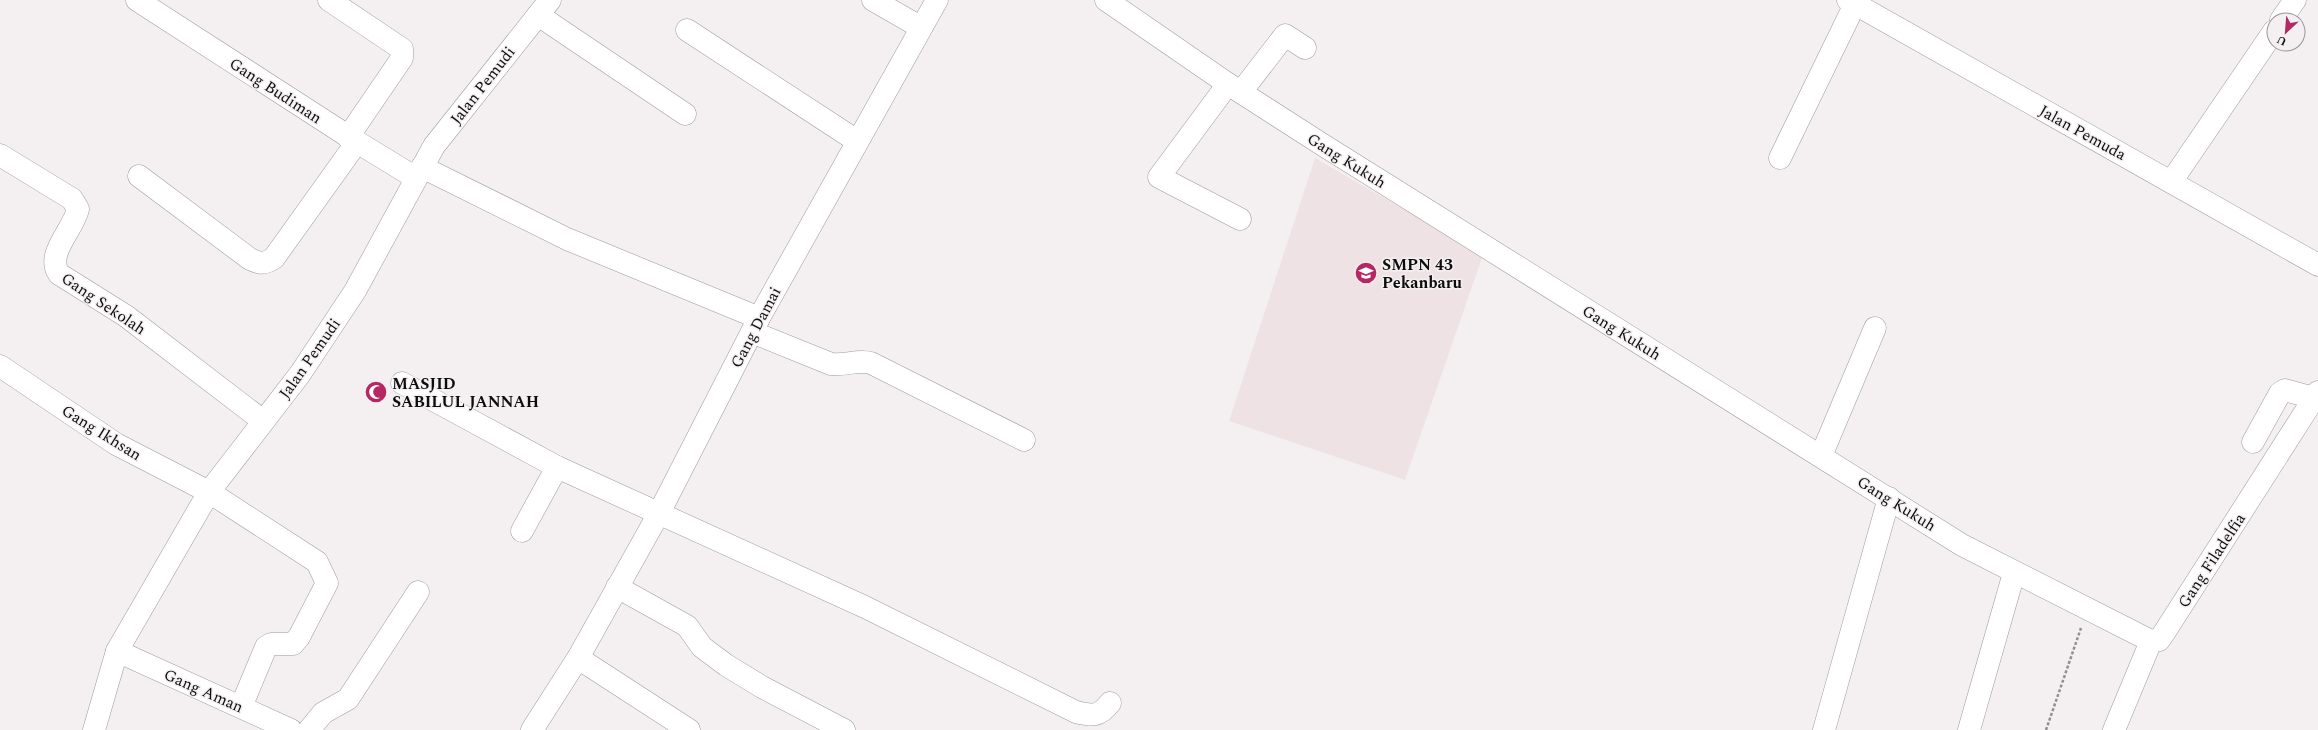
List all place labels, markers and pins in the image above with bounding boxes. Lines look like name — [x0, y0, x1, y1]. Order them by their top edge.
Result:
place label: SMPN 43 Pekanbaru — [1382, 253, 1463, 295]
school or university icon: SMPN 43 Pekanbaru — [1353, 260, 1379, 286]
place label: MASJID SABILUL JANNAH — [392, 372, 539, 414]
mosque icon: MASJID SABILUL JANNAH — [363, 379, 389, 405]

